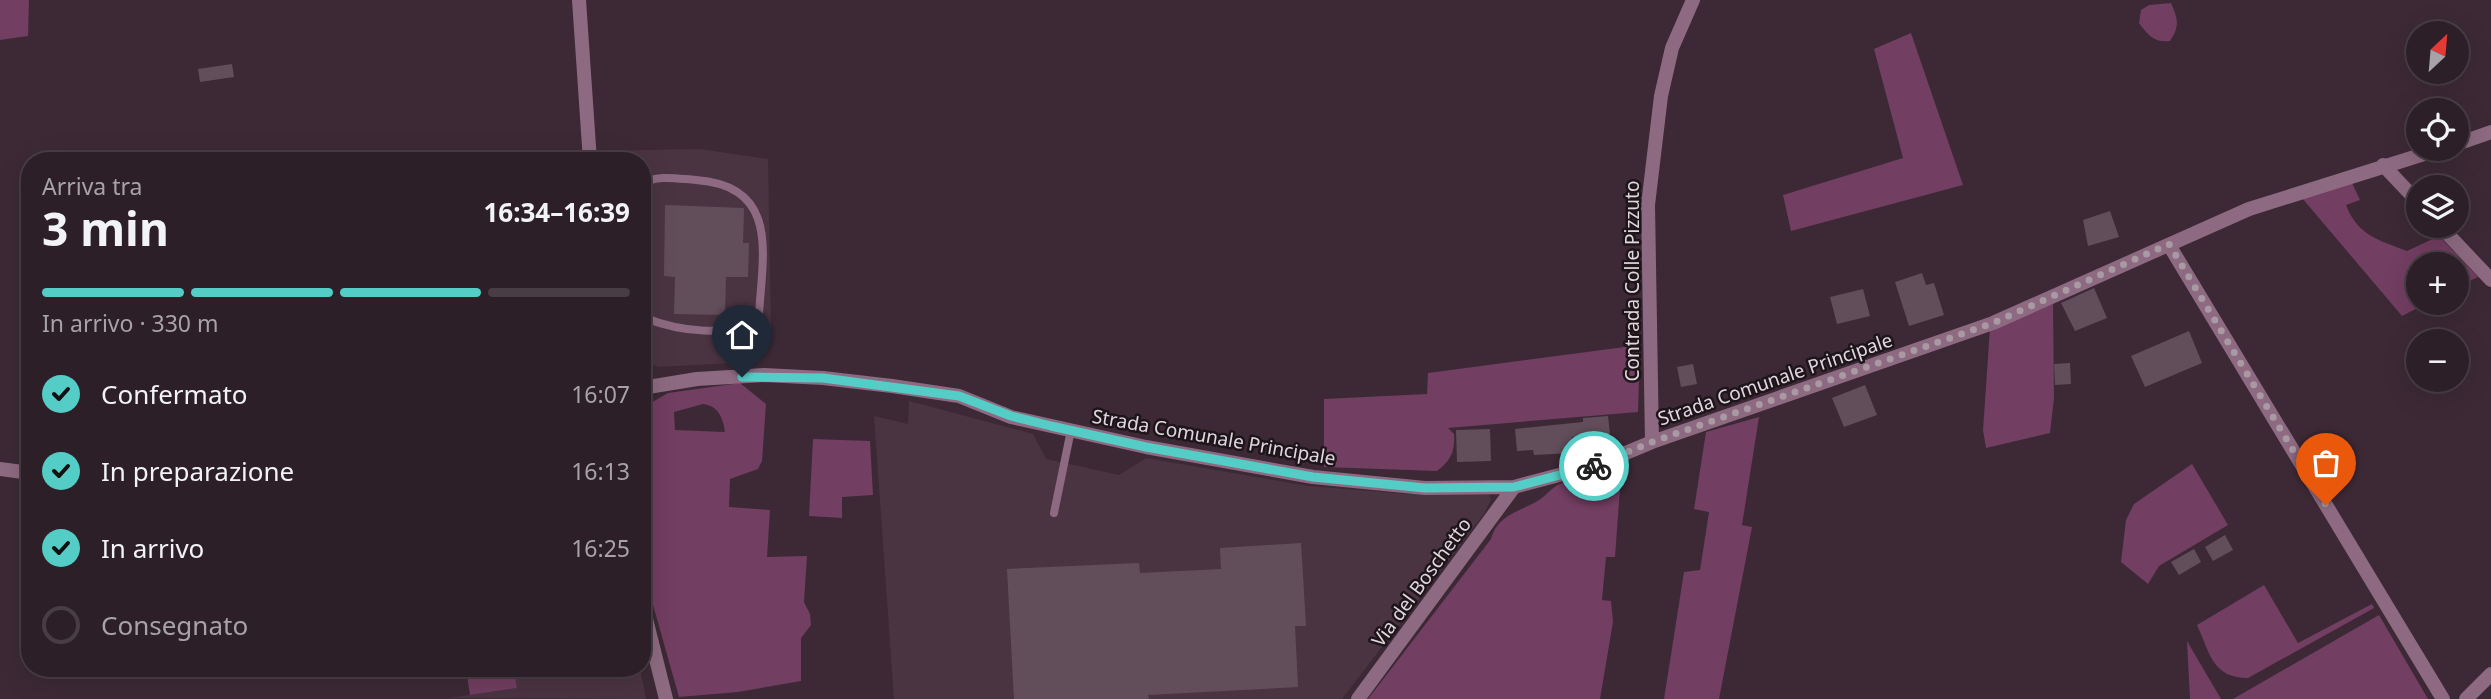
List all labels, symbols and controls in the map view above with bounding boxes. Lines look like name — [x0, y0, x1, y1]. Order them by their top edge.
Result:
north arrow — [2406, 21, 2469, 84]
map controls — [2406, 21, 2469, 392]
button: locate — [2406, 98, 2469, 161]
text: Arriva tra — [42, 170, 142, 202]
button: layers — [2406, 175, 2469, 238]
street label: Contrada Colle Pizzuto — [1619, 181, 1645, 381]
text: 16:34–16:39 — [483, 194, 630, 230]
text: 3 min — [42, 197, 169, 259]
button: + — [2406, 252, 2469, 315]
pin — [712, 305, 772, 377]
text: In arrivo · 330 m — [42, 307, 219, 339]
icon: home — [723, 316, 761, 354]
street label: Strada Comunale Principale — [1654, 327, 1896, 431]
button: − — [2406, 329, 2469, 392]
icon: check — [42, 375, 80, 413]
text: Confermato — [101, 376, 248, 412]
text: 16:07 — [571, 378, 630, 410]
street label: Strada Comunale Principale — [1090, 403, 1338, 471]
courier — [1559, 431, 1629, 501]
pin — [2296, 433, 2356, 505]
icon: bag — [2307, 444, 2345, 482]
icon: bike — [1575, 447, 1613, 485]
icon: check — [42, 452, 80, 490]
text: In preparazione — [101, 453, 294, 489]
text: 16:13 — [571, 455, 630, 487]
street label: Via del Boschetto — [1365, 512, 1477, 652]
icon: check — [42, 529, 80, 567]
text: In arrivo — [101, 530, 204, 566]
text: 16:25 — [571, 532, 630, 564]
text: Consegnato — [101, 607, 248, 643]

